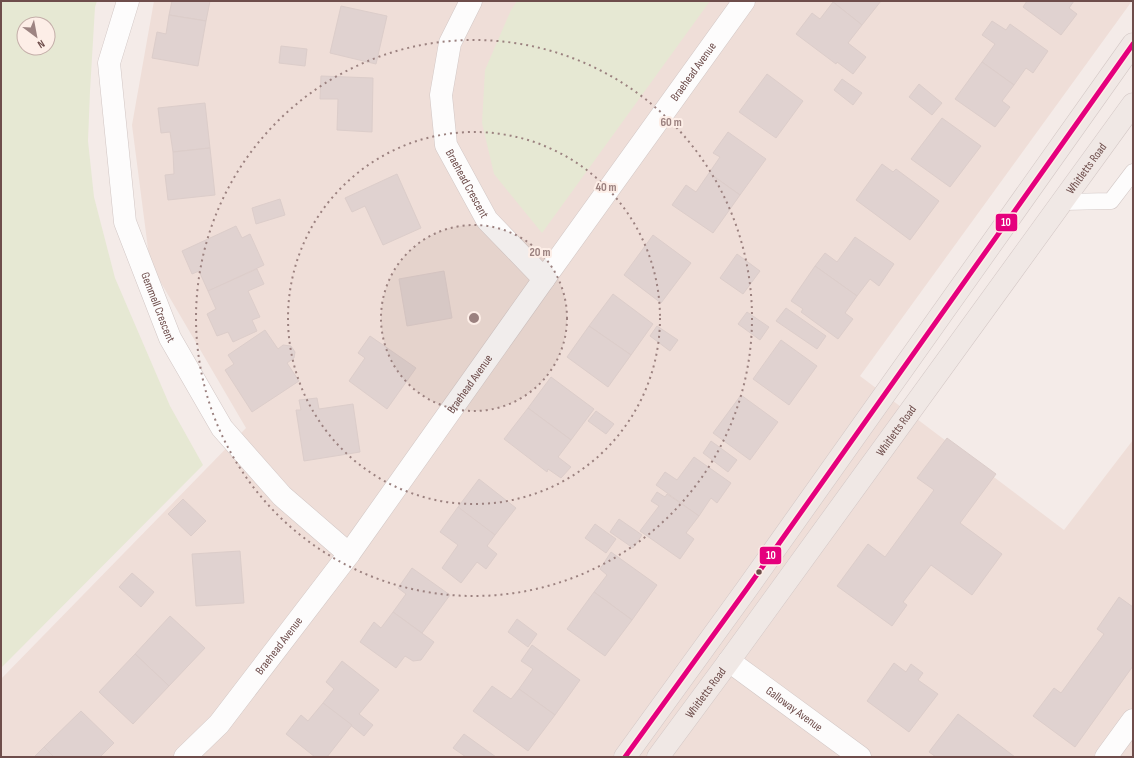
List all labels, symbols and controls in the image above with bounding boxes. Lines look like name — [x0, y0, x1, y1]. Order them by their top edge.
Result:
north arrow — [16, 16, 56, 56]
text: N — [35, 37, 47, 51]
street label: Braehead Avenue — [667, 39, 720, 104]
text: 60 m — [660, 115, 682, 130]
street label: Whitletts Road — [1063, 140, 1110, 197]
street label: Braehead Crescent — [442, 147, 492, 221]
text: 40 m — [595, 180, 617, 195]
line badge: 10 — [995, 213, 1018, 232]
text: 10 — [1001, 216, 1011, 229]
text: 20 m — [530, 245, 550, 260]
street label: Gemmell Crescent — [138, 270, 179, 346]
centre of rings — [467, 311, 481, 325]
street label: Braehead Avenue — [444, 351, 496, 416]
street label: Whitletts Road — [873, 402, 920, 459]
line badge: 10 — [759, 546, 782, 565]
text: 10 — [766, 549, 776, 562]
unlabelled marker — [754, 567, 764, 577]
street label: Braehead Avenue — [252, 614, 306, 678]
street label: Whitletts Road — [682, 664, 729, 721]
street label: Galloway Avenue — [763, 683, 826, 735]

